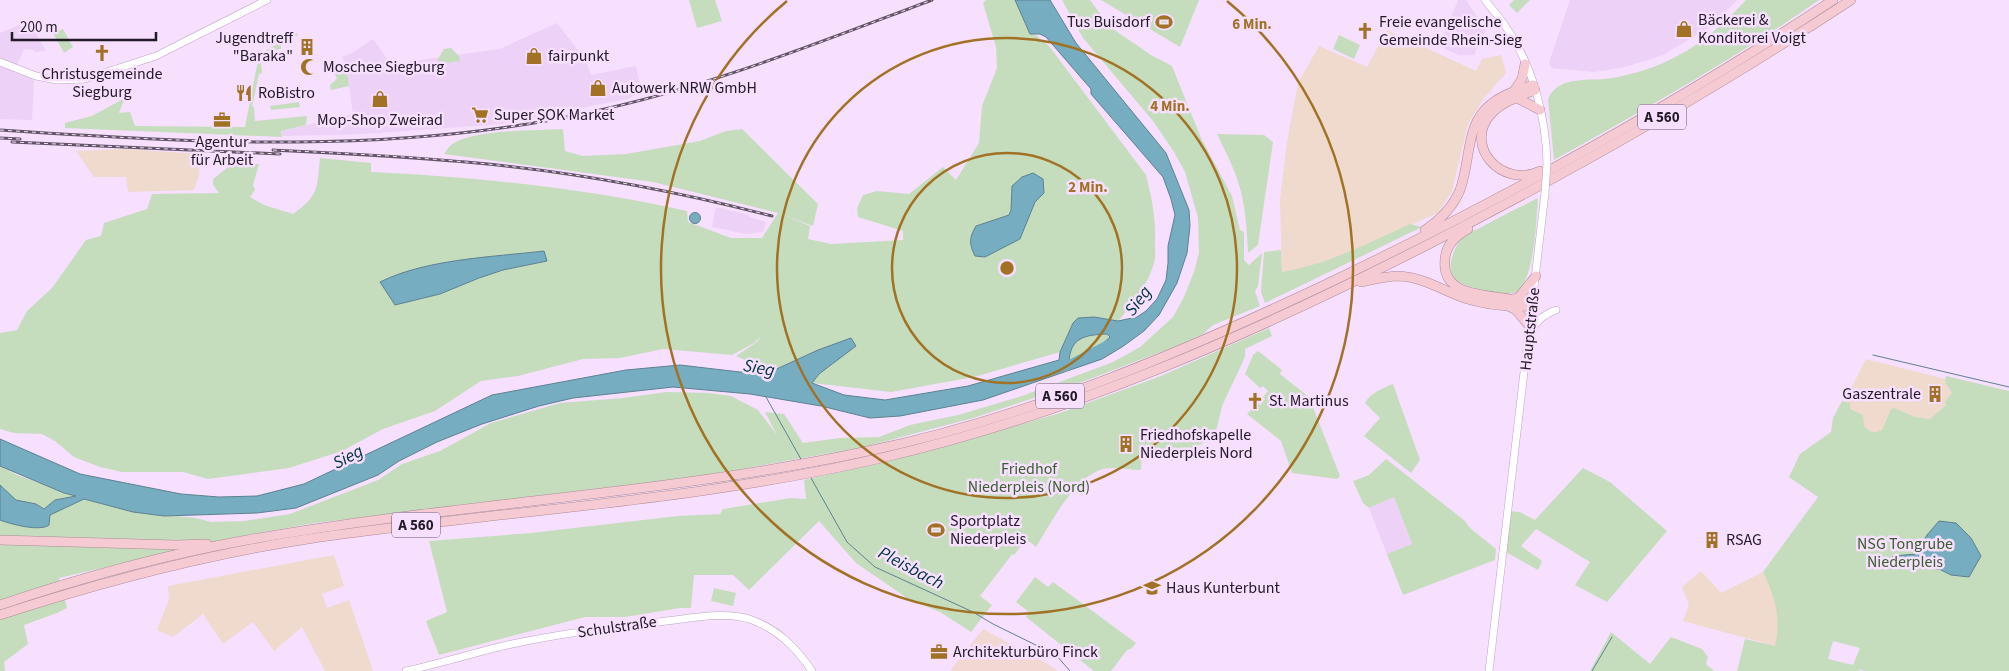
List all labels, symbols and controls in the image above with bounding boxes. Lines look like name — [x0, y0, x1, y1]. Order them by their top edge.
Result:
place label: Bäckerei & Konditorei Voigt — [1698, 9, 1806, 49]
scale bar — [12, 10, 156, 42]
place label: Tus Buisdorf — [1067, 11, 1151, 33]
place label: Freie evangelische Gemeinde Rhein-Sieg — [1379, 11, 1522, 51]
sports icon: Tus Buisdorf — [1154, 12, 1174, 32]
text: 6 Min. — [1232, 14, 1272, 35]
text: 200 m — [20, 17, 58, 38]
shop icon: Bäckerei & Konditorei Voigt — [1674, 19, 1694, 39]
church icon: Freie evangelische Gemeinde Rhein-Sieg — [1355, 21, 1375, 41]
place label: Jugendtreff "Baraka" — [215, 27, 294, 67]
building icon: Jugendtreff "Baraka" — [297, 37, 317, 57]
church icon: Christusgemeinde Siegburg — [92, 43, 112, 63]
place label: fairpunkt — [548, 45, 610, 67]
shop icon: fairpunkt — [524, 46, 544, 66]
place label: Moschee Siegburg — [323, 56, 444, 78]
mosque icon: Moschee Siegburg — [299, 57, 319, 77]
place label: Christusgemeinde Siegburg — [41, 63, 163, 103]
place label: Autowerk NRW GmbH — [612, 77, 757, 99]
shop icon: Autowerk NRW GmbH — [588, 78, 608, 98]
place label: RoBistro — [258, 82, 315, 104]
restaurant icon: RoBistro — [234, 83, 254, 103]
shop icon: Mop-Shop Zweirad — [370, 89, 390, 109]
text: 4 Min. — [1150, 96, 1190, 117]
place label: Super ŞOK Market — [494, 104, 615, 126]
road number: A 560 — [1638, 104, 1686, 130]
supermarket icon: Super ŞOK Market — [470, 105, 490, 125]
place label: Mop-Shop Zweirad — [317, 109, 443, 131]
office icon: Agentur für Arbeit — [212, 110, 232, 130]
place label: Agentur für Arbeit — [191, 131, 254, 171]
text: 2 Min. — [1068, 177, 1108, 198]
centre of rings — [998, 259, 1016, 277]
water label: Sieg — [1119, 281, 1157, 321]
street label: Hauptstraße — [1515, 286, 1545, 372]
water label: Sieg — [741, 353, 777, 383]
place label: Gaszentrale — [1842, 383, 1921, 405]
road number: A 560 — [1036, 384, 1084, 408]
building icon: Gaszentrale — [1925, 384, 1945, 404]
place label: St. Martinus — [1269, 390, 1349, 412]
church icon: St. Martinus — [1245, 391, 1265, 411]
place label: Friedhofskapelle Niederpleis Nord — [1140, 424, 1253, 464]
building icon: Friedhofskapelle Niederpleis Nord — [1116, 434, 1136, 454]
water label: Sieg — [328, 439, 368, 475]
park label: Friedhof Niederpleis (Nord) — [968, 458, 1090, 498]
place label: Sportplatz Niederpleis — [950, 510, 1026, 550]
road number: A 560 — [392, 512, 440, 538]
sports icon: Sportplatz Niederpleis — [926, 520, 946, 540]
place label: RSAG — [1726, 529, 1762, 551]
building icon: RSAG — [1702, 530, 1722, 550]
park label: NSG Tongrube Niederpleis — [1857, 533, 1953, 573]
water label: Pleisbach — [874, 540, 948, 596]
place label: Haus Kunterbunt — [1166, 577, 1281, 599]
school or university icon: Haus Kunterbunt — [1142, 578, 1162, 598]
street label: Schulstraße — [576, 611, 658, 643]
place label: Architekturbüro Finck — [953, 641, 1098, 663]
office icon: Architekturbüro Finck — [929, 642, 949, 662]

